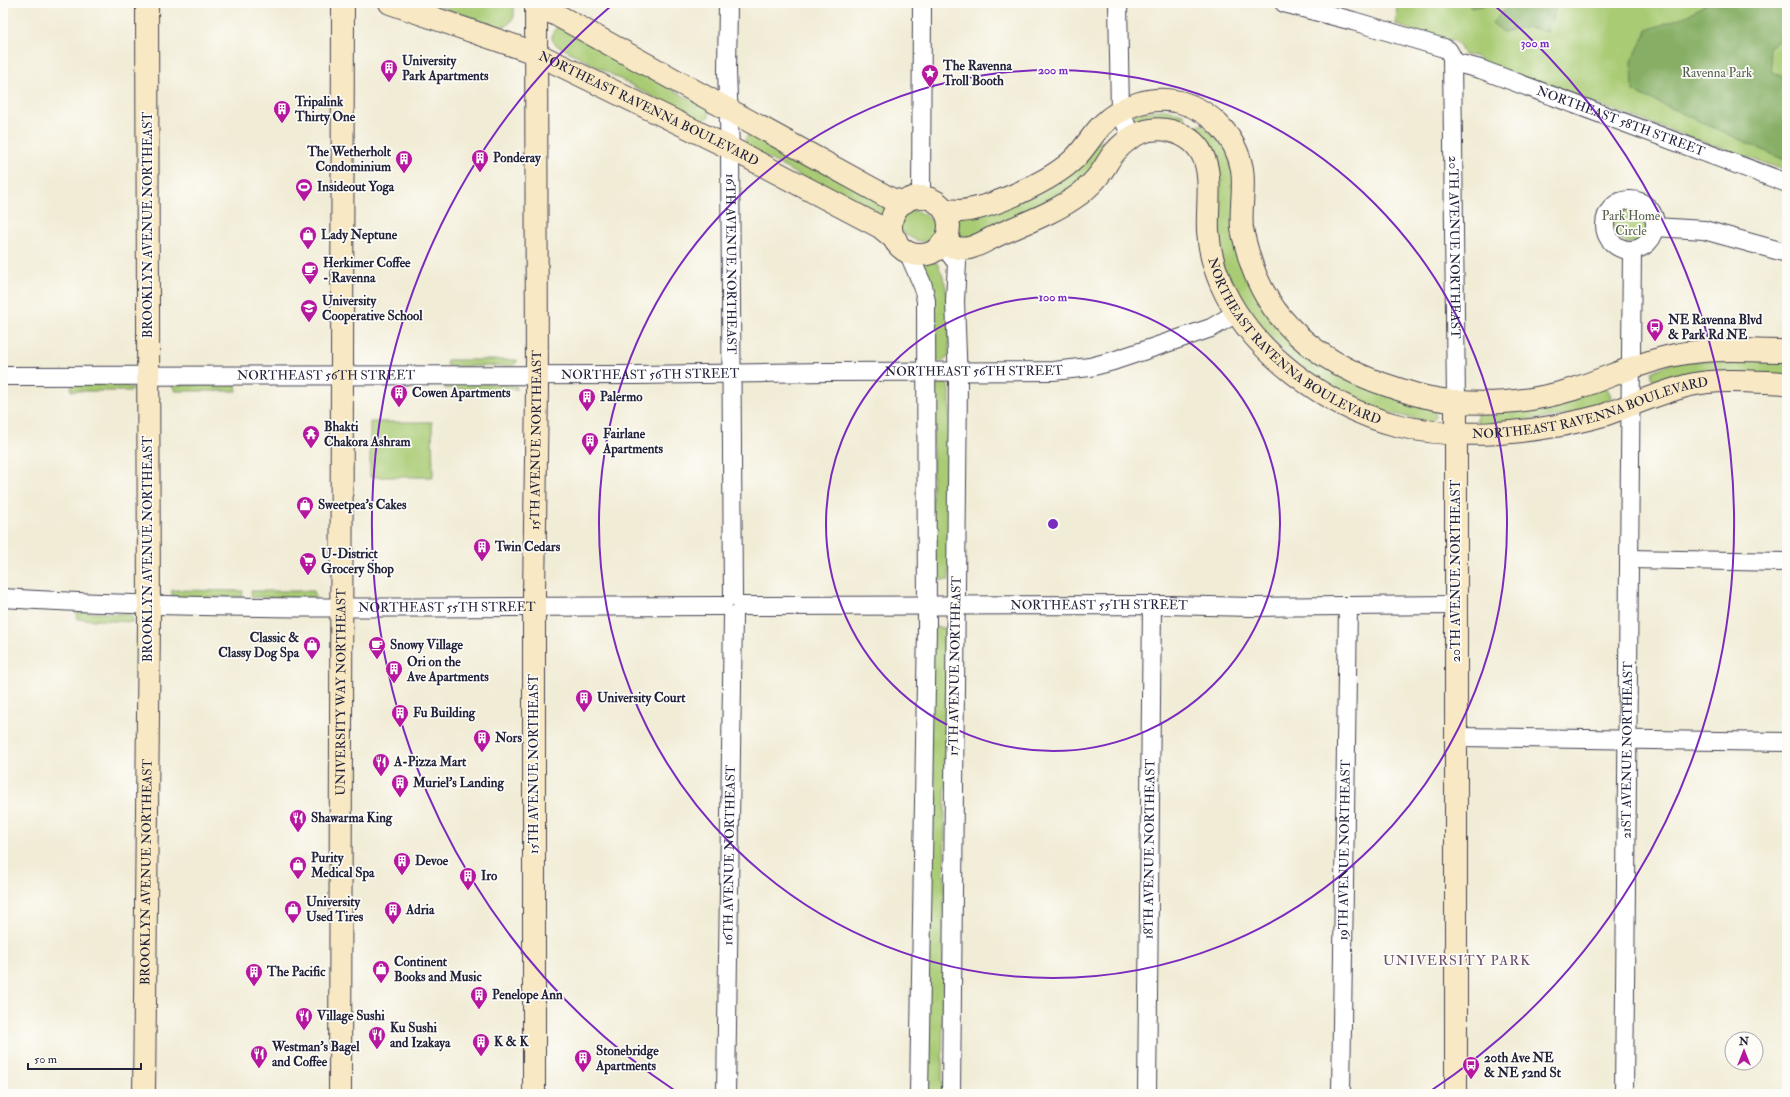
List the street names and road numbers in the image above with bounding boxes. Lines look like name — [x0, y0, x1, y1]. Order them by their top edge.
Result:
street label: NORTHEAST RAVENNA BOULEVARD — [536, 48, 761, 170]
street label: NORTHEAST 58TH STREET — [1534, 83, 1707, 160]
street label: BROOKLYN AVENUE NORTHEAST — [140, 111, 156, 338]
street label: 20TH AVENUE NORTHEAST — [1445, 156, 1463, 339]
street label: 16TH AVENUE NORTHEAST — [722, 174, 739, 355]
street label: NORTHEAST RAVENNA BOULEVARD — [1204, 256, 1383, 428]
street label: 15TH AVENUE NORTHEAST — [527, 350, 545, 530]
street label: NORTHEAST 56TH STREET — [885, 362, 1064, 380]
street label: NORTHEAST 56TH STREET — [561, 365, 740, 383]
street label: NORTHEAST 56TH STREET — [237, 367, 416, 384]
street label: NORTHEAST RAVENNA BOULEVARD — [1472, 374, 1709, 442]
street label: BROOKLYN AVENUE NORTHEAST — [140, 435, 156, 662]
street label: 20TH AVENUE NORTHEAST — [1448, 479, 1464, 662]
street label: 17TH AVENUE NORTHEAST — [945, 576, 965, 756]
street label: UNIVERSITY WAY NORTHEAST — [333, 588, 349, 796]
street label: NORTHEAST 55TH STREET — [1010, 597, 1188, 614]
street label: NORTHEAST 55TH STREET — [358, 599, 536, 616]
street label: 21ST AVENUE NORTHEAST — [1618, 661, 1636, 839]
street label: 15TH AVENUE NORTHEAST — [526, 674, 542, 854]
street label: BROOKLYN AVENUE NORTHEAST — [137, 758, 156, 985]
street label: 18TH AVENUE NORTHEAST — [1141, 758, 1158, 939]
street label: 19TH AVENUE NORTHEAST — [1335, 759, 1354, 941]
street label: 16TH AVENUE NORTHEAST — [720, 764, 739, 946]

